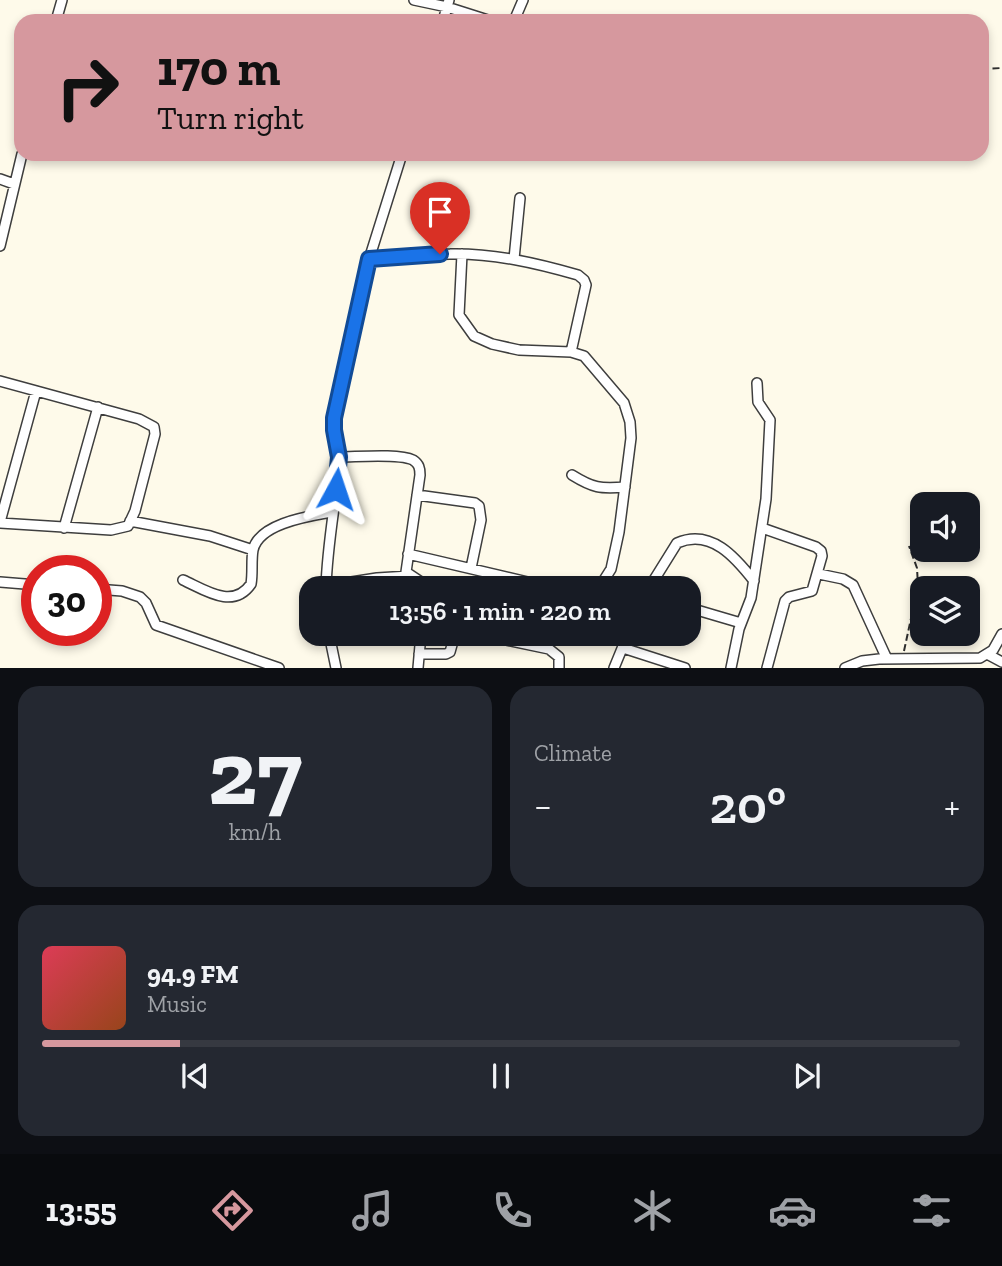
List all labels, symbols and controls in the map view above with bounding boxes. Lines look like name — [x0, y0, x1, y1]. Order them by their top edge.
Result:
text: 170 m — [157, 39, 280, 98]
icon: right — [42, 42, 133, 133]
text: Turn right — [157, 99, 304, 137]
pin — [410, 182, 470, 254]
icon: arrive — [421, 193, 459, 231]
position arrow — [299, 452, 373, 526]
map controls — [910, 492, 980, 646]
button: sound — [910, 492, 980, 562]
speed limit sign: 30 — [21, 555, 112, 646]
button: layers — [910, 576, 980, 646]
text: 13:56 · 1 min · 220 m — [389, 595, 611, 627]
text: 27 — [208, 718, 302, 827]
text: Climate — [534, 739, 612, 767]
text: 20° — [709, 774, 786, 836]
text: − — [534, 783, 552, 829]
text: + — [944, 783, 960, 829]
text: km/h — [229, 818, 281, 846]
text: 94.9 FM — [147, 958, 239, 990]
text: Music — [147, 990, 207, 1018]
icon: previous — [176, 1057, 214, 1095]
icon: pause — [482, 1057, 520, 1095]
icon: next — [788, 1057, 826, 1095]
icon: directions — [208, 1186, 257, 1235]
icon: music — [348, 1186, 397, 1235]
icon: phone — [488, 1186, 537, 1235]
icon: climate — [628, 1186, 677, 1235]
icon: car — [768, 1186, 817, 1235]
icon: filters — [907, 1186, 956, 1235]
text: 13:55 — [45, 1191, 117, 1229]

